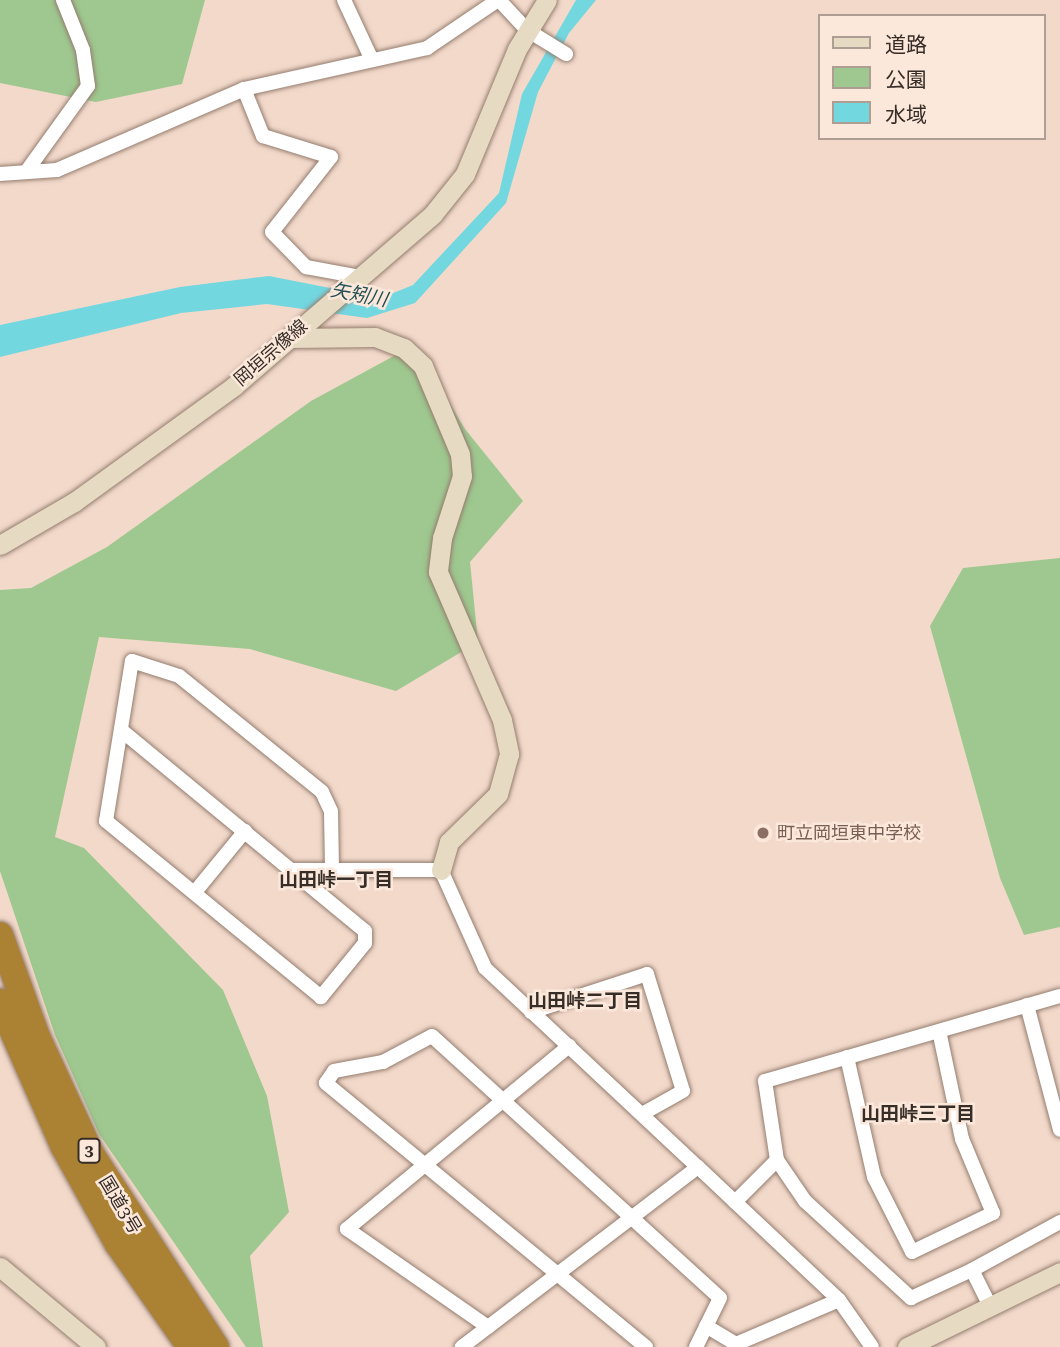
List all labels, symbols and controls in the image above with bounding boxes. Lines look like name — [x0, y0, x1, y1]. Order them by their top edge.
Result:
legend — [818, 14, 1046, 140]
text: 道路 — [885, 33, 927, 57]
text: 公園 — [885, 68, 927, 92]
text: 水域 — [885, 103, 927, 127]
water label: 矢矧川 — [329, 278, 389, 312]
street label: 岡垣宗像線 — [230, 315, 312, 391]
place label: 町立岡垣東中学校 — [777, 822, 921, 844]
marker: 町立岡垣東中学校 — [755, 825, 771, 841]
district label: 山田峠一丁目 — [279, 869, 393, 891]
district label: 山田峠二丁目 — [528, 990, 642, 1012]
district label: 山田峠三丁目 — [861, 1103, 975, 1125]
road number: 3 — [77, 1138, 101, 1163]
street label: 国道3号 — [94, 1172, 146, 1238]

